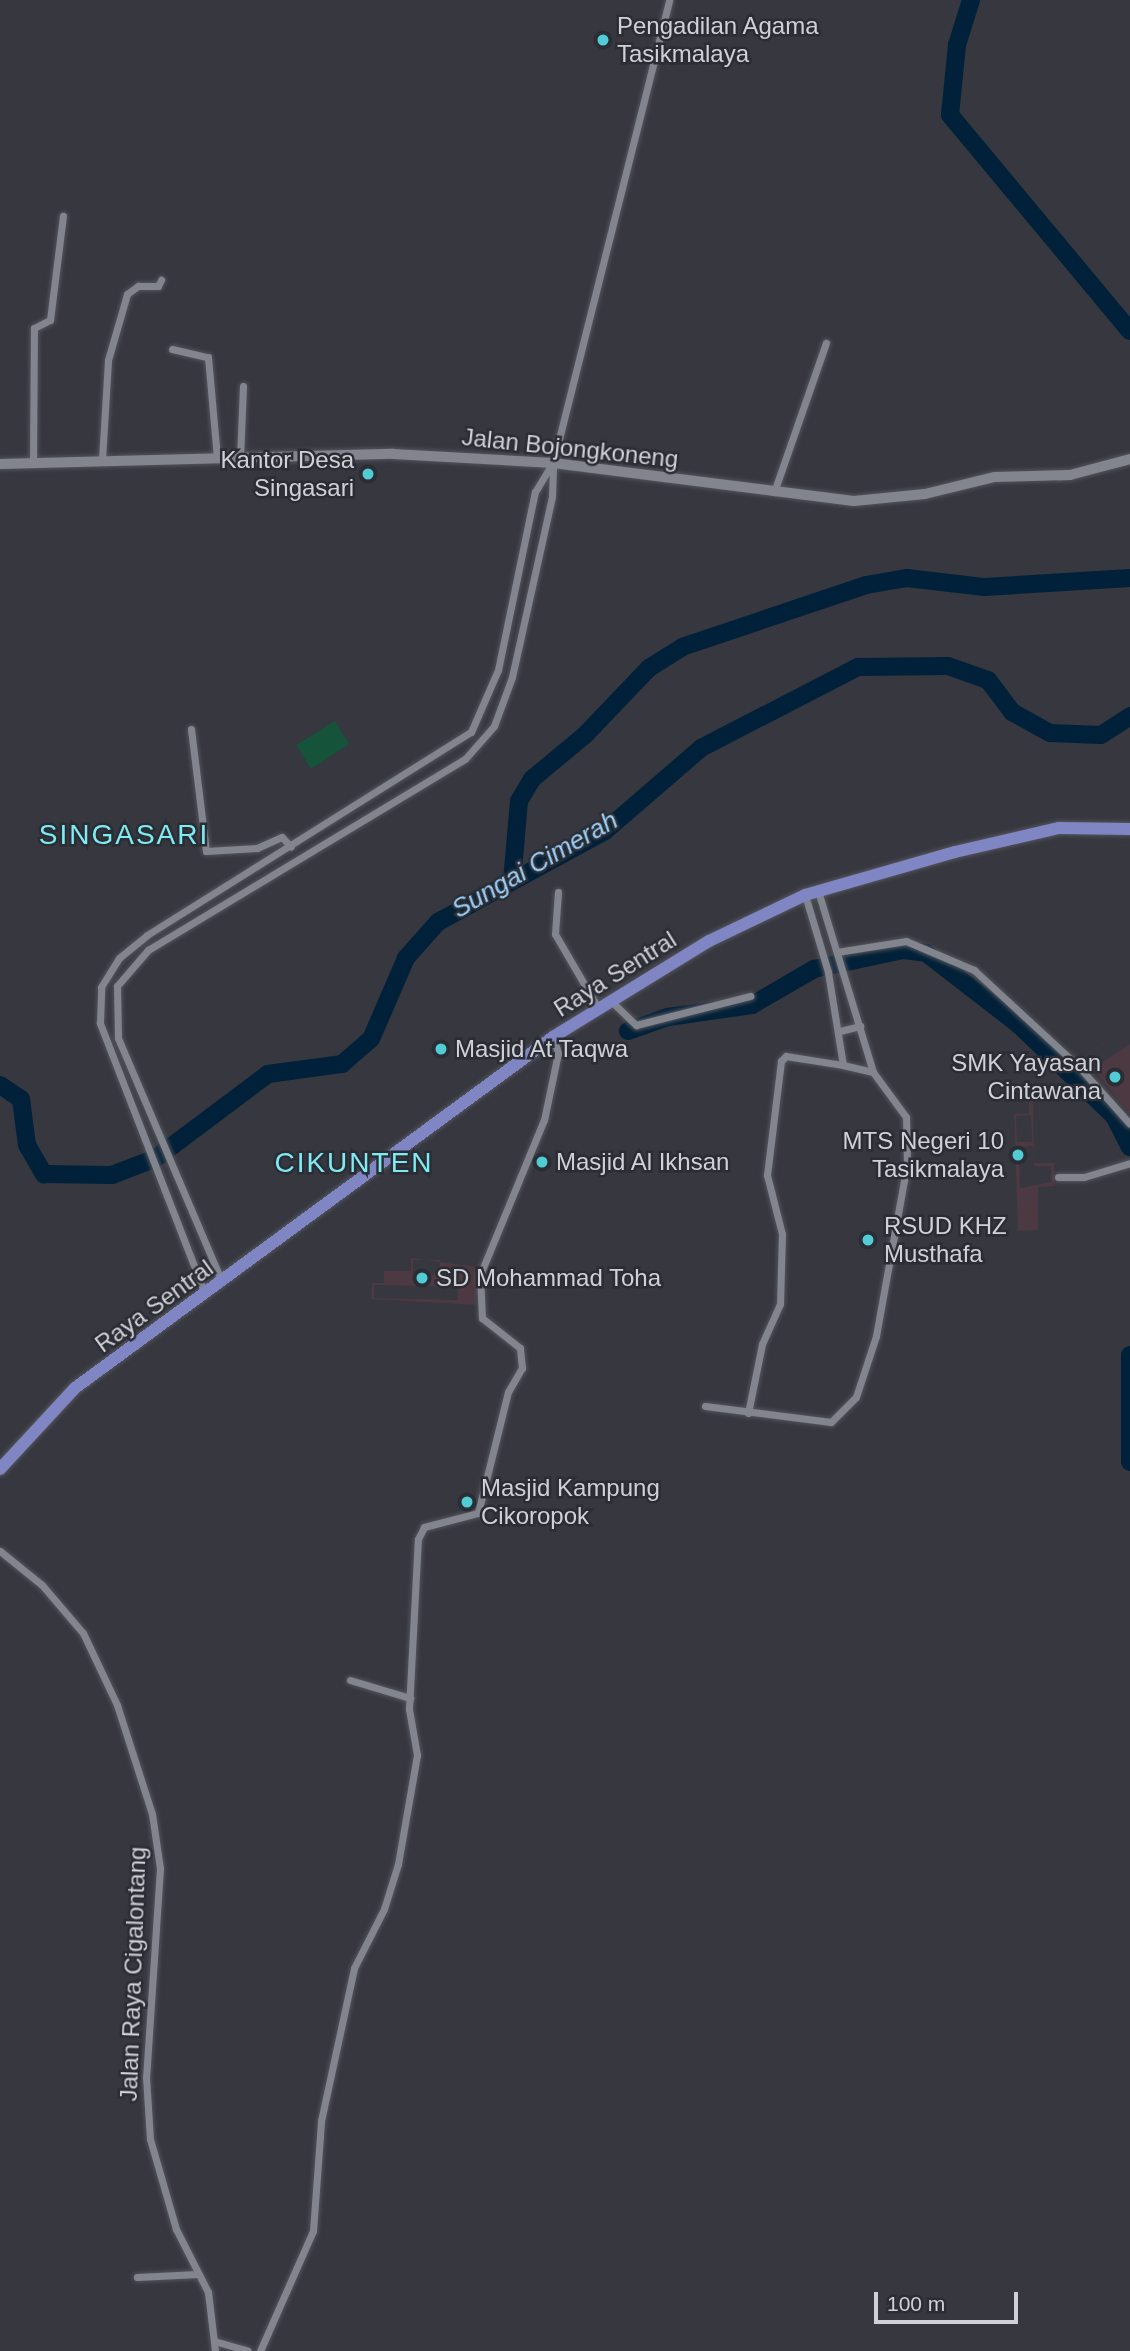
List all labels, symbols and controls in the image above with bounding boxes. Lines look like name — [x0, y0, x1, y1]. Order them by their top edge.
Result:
place label: Pengadilan Agama Tasikmalaya — [617, 12, 820, 68]
marker: Pengadilan Agama Tasikmalaya — [595, 32, 611, 48]
street label: Jalan Bojongkoneng — [460, 422, 680, 474]
place label: Kantor Desa Singasari — [221, 446, 354, 502]
marker: Kantor Desa Singasari — [360, 466, 376, 482]
water label: Sungai Cimerah — [446, 805, 624, 925]
district label: SINGASARI — [40, 818, 208, 852]
street label: Raya Sentral — [549, 925, 681, 1023]
place label: Masjid At Taqwa — [455, 1035, 630, 1063]
marker: Masjid At Taqwa — [433, 1041, 449, 1057]
place label: SMK Yayasan Cintawana — [951, 1049, 1101, 1105]
marker: SMK Yayasan Cintawana — [1107, 1069, 1123, 1085]
place label: MTS Negeri 10 Tasikmalaya — [843, 1127, 1004, 1183]
district label: CIKUNTEN — [275, 1146, 433, 1180]
marker: MTS Negeri 10 Tasikmalaya — [1010, 1147, 1026, 1163]
place label: Masjid Al Ikhsan — [556, 1148, 731, 1176]
marker: Masjid Al Ikhsan — [534, 1154, 550, 1170]
place label: RSUD KHZ Musthafa — [884, 1212, 1007, 1268]
marker: RSUD KHZ Musthafa — [858, 1230, 878, 1250]
street label: Raya Sentral — [89, 1254, 219, 1358]
place label: SD Mohammad Toha — [436, 1264, 661, 1292]
marker: SD Mohammad Toha — [414, 1270, 430, 1286]
place label: Masjid Kampung Cikoropok — [481, 1474, 660, 1530]
marker: Masjid Kampung Cikoropok — [459, 1494, 475, 1510]
street label: Jalan Raya Cigalontang — [114, 1846, 152, 2102]
scale bar — [878, 2278, 1021, 2322]
text: 100 m — [887, 2292, 945, 2315]

